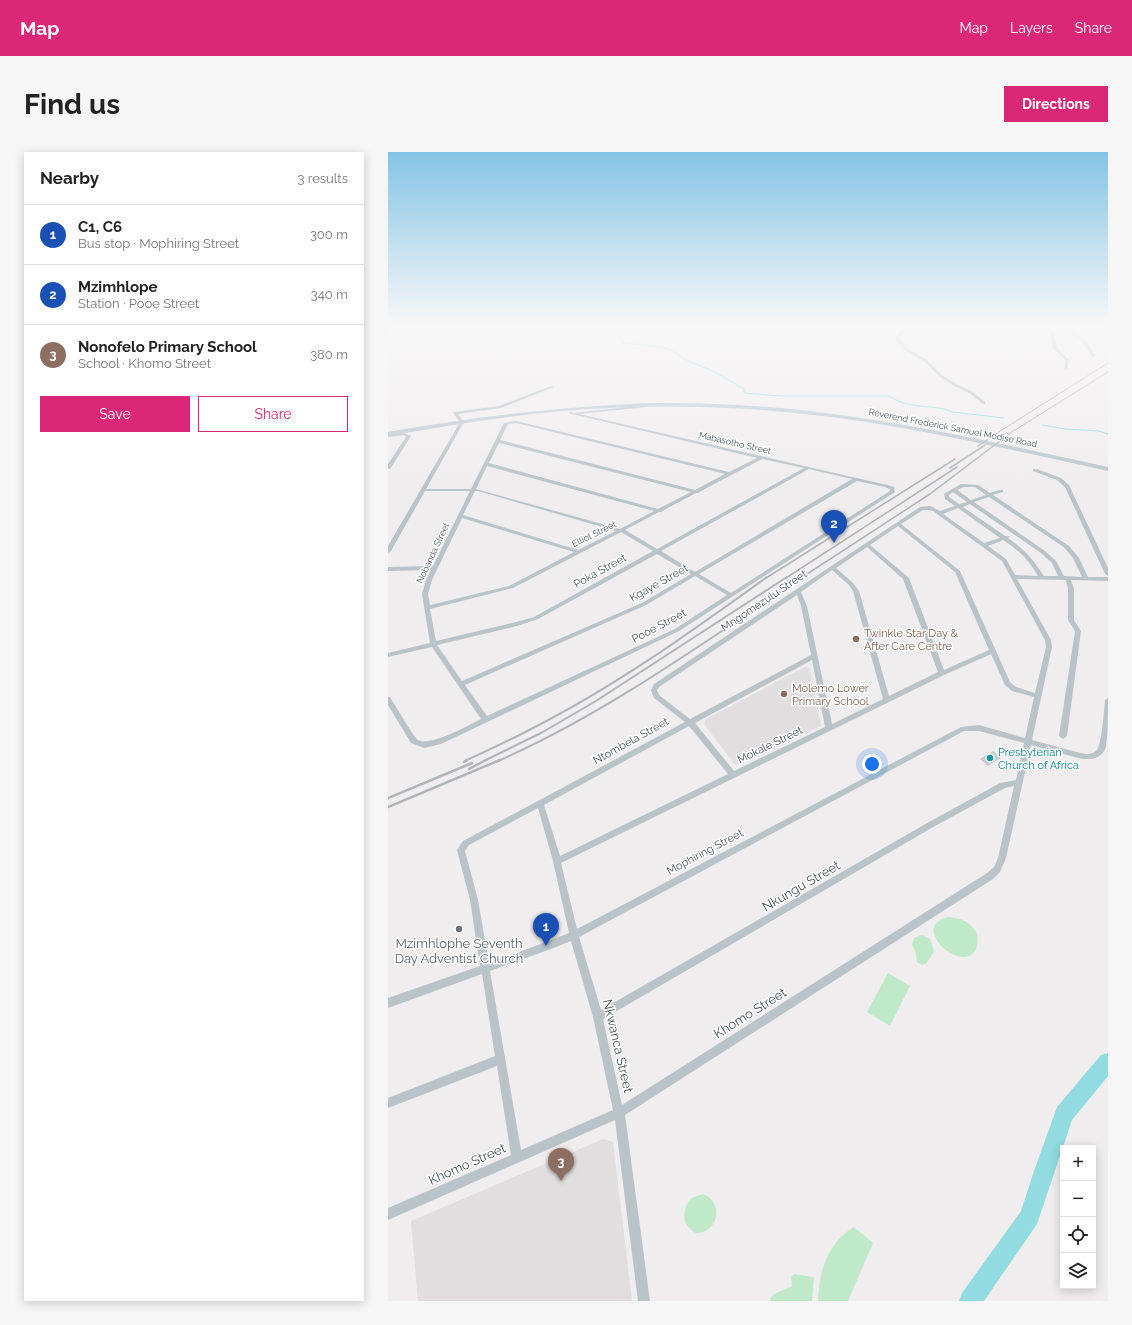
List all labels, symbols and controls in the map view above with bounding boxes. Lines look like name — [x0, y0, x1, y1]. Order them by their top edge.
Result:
text: Map — [20, 17, 59, 39]
text: Map — [960, 20, 988, 36]
text: Layers — [1010, 20, 1053, 36]
text: Share — [1075, 20, 1112, 36]
button: Directions — [1004, 86, 1108, 122]
text: Find us — [24, 88, 120, 121]
text: Nearby — [40, 168, 99, 188]
text: 3 results — [298, 171, 348, 186]
text: C1, C6 — [78, 218, 122, 236]
text: 1 — [50, 227, 56, 242]
text: 300 m — [310, 227, 348, 242]
text: Bus stop · Mophiring Street — [78, 236, 239, 251]
text: Mzimhlope — [78, 278, 158, 296]
text: 2 — [49, 287, 57, 302]
text: 340 m — [311, 287, 348, 302]
text: Station · Pooe Street — [78, 296, 199, 311]
text: Nonofelo Primary School — [78, 338, 257, 356]
text: 3 — [49, 347, 57, 362]
text: 380 m — [310, 347, 348, 362]
text: School · Khomo Street — [78, 356, 211, 371]
button: Save — [40, 396, 190, 432]
button: Share — [198, 396, 348, 432]
street label: Reverend Frederick Samuel Modise Road — [868, 407, 1039, 449]
street label: Mabasotho Street — [698, 430, 772, 456]
pin: 2 — [821, 510, 847, 543]
street label: Elliot Street — [570, 519, 618, 549]
street label: Nobanda Street — [415, 521, 451, 585]
street label: Poka Street — [571, 551, 629, 591]
street label: Kgaye Street — [627, 561, 691, 604]
street label: Mngomezulu Street — [719, 567, 810, 635]
street label: Pooe Street — [630, 606, 689, 646]
place label: Twinkle Star Day & After Care Centre — [864, 627, 958, 653]
marker: Twinkle Star Day & After Care Centre — [851, 634, 861, 644]
place label: Molemo Lower Primary School — [792, 682, 869, 708]
marker: Molemo Lower Primary School — [779, 689, 789, 699]
street label: Ntombela Street — [591, 715, 671, 767]
street label: Mokale Street — [735, 724, 805, 766]
place label: Presbyterian Church of Africa — [998, 746, 1079, 772]
marker: Presbyterian Church of Africa — [985, 753, 995, 763]
your location — [862, 754, 882, 774]
street label: Mophiring Street — [665, 826, 746, 878]
street label: Nkungu Street — [759, 857, 843, 914]
pin: 1 — [533, 913, 559, 946]
marker: Mzimhlophe Seventh Day Adventist Church — [454, 924, 464, 934]
place label: Mzimhlophe Seventh Day Adventist Church — [395, 936, 523, 966]
street label: Khomo Street — [711, 984, 790, 1041]
street label: Nkwanca Street — [600, 998, 636, 1095]
street label: Khomo Street — [426, 1140, 508, 1188]
map controls — [1060, 1145, 1096, 1289]
button: + — [1060, 1145, 1096, 1181]
pin: 3 — [548, 1148, 574, 1181]
button: − — [1060, 1181, 1096, 1217]
button: locate — [1060, 1217, 1096, 1253]
button: layers — [1060, 1253, 1096, 1289]

